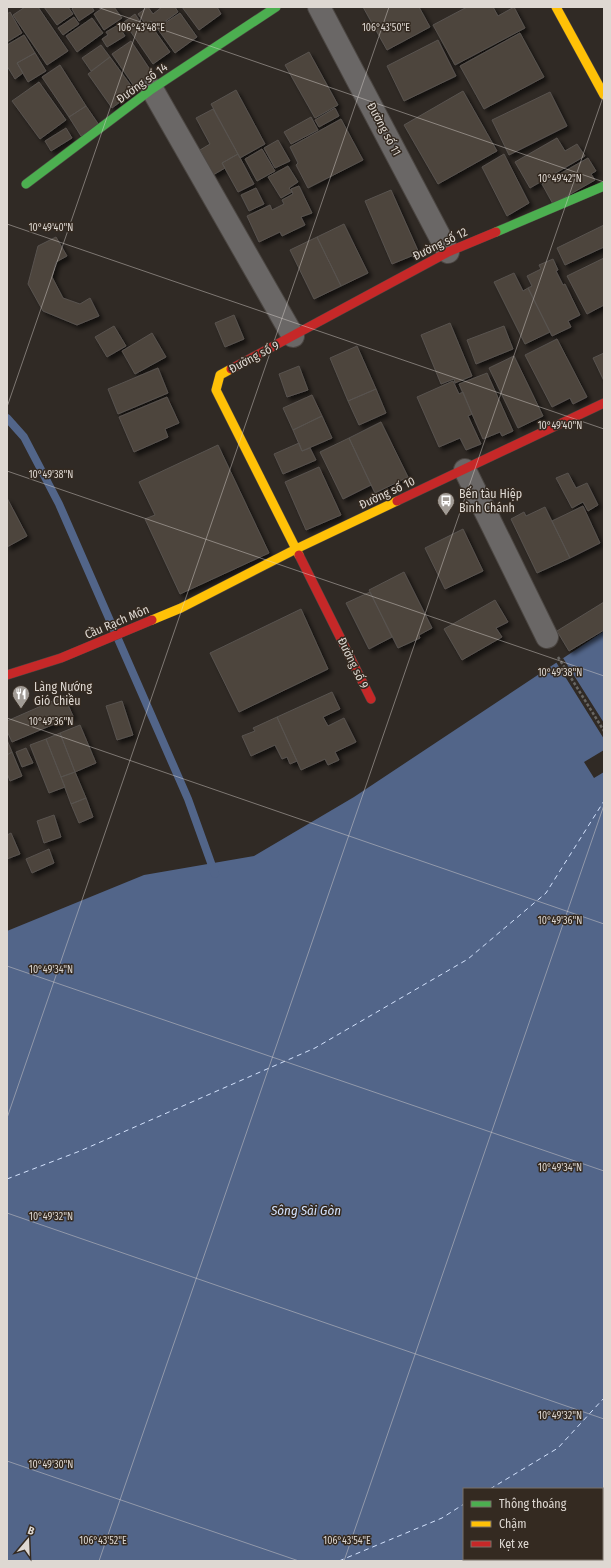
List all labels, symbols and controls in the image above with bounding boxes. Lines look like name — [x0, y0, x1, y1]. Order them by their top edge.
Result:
text: 106°43'48"E — [117, 22, 165, 34]
text: 106°43'50"E — [362, 22, 410, 34]
street label: Đường số 14 — [113, 59, 170, 106]
street label: Đường số 11 — [364, 100, 405, 158]
text: 10°49'42"N — [538, 173, 582, 185]
text: 10°49'40"N — [29, 222, 73, 234]
street label: Đường số 12 — [410, 224, 470, 263]
street label: Đường số 9 — [226, 337, 282, 376]
text: 10°49'40"N — [538, 420, 582, 432]
text: 10°49'38"N — [29, 469, 73, 481]
street label: Đường số 10 — [356, 473, 417, 512]
place label: Bến tàu Hiệp Bình Chánh — [459, 486, 522, 515]
bus stop icon: Bến tàu Hiệp Bình Chánh — [436, 491, 456, 516]
street label: Cầu Rạch Môn — [82, 601, 151, 642]
street label: Đường số 9 — [335, 635, 372, 691]
text: 10°49'38"N — [538, 667, 582, 679]
place label: Làng Nướng Gió Chiều — [34, 680, 92, 708]
restaurant icon: Làng Nướng Gió Chiều — [11, 684, 31, 709]
text: 10°49'36"N — [29, 716, 73, 728]
text: 10°49'36"N — [538, 915, 582, 927]
text: 10°49'34"N — [29, 964, 73, 976]
text: 10°49'34"N — [538, 1162, 582, 1174]
water label: Sông Sài Gòn — [270, 1203, 341, 1218]
text: 10°49'32"N — [29, 1211, 73, 1223]
text: 10°49'32"N — [538, 1410, 582, 1422]
text: 10°49'30"N — [29, 1459, 73, 1471]
legend — [463, 1488, 603, 1560]
text: Thông thoáng — [499, 1497, 567, 1511]
text: Chậm — [499, 1517, 526, 1531]
north arrow — [8, 1520, 48, 1560]
text: B — [26, 1524, 36, 1538]
text: 106°43'52"E — [79, 1535, 127, 1547]
text: 106°43'54"E — [323, 1535, 371, 1547]
text: Kẹt xe — [499, 1537, 529, 1551]

